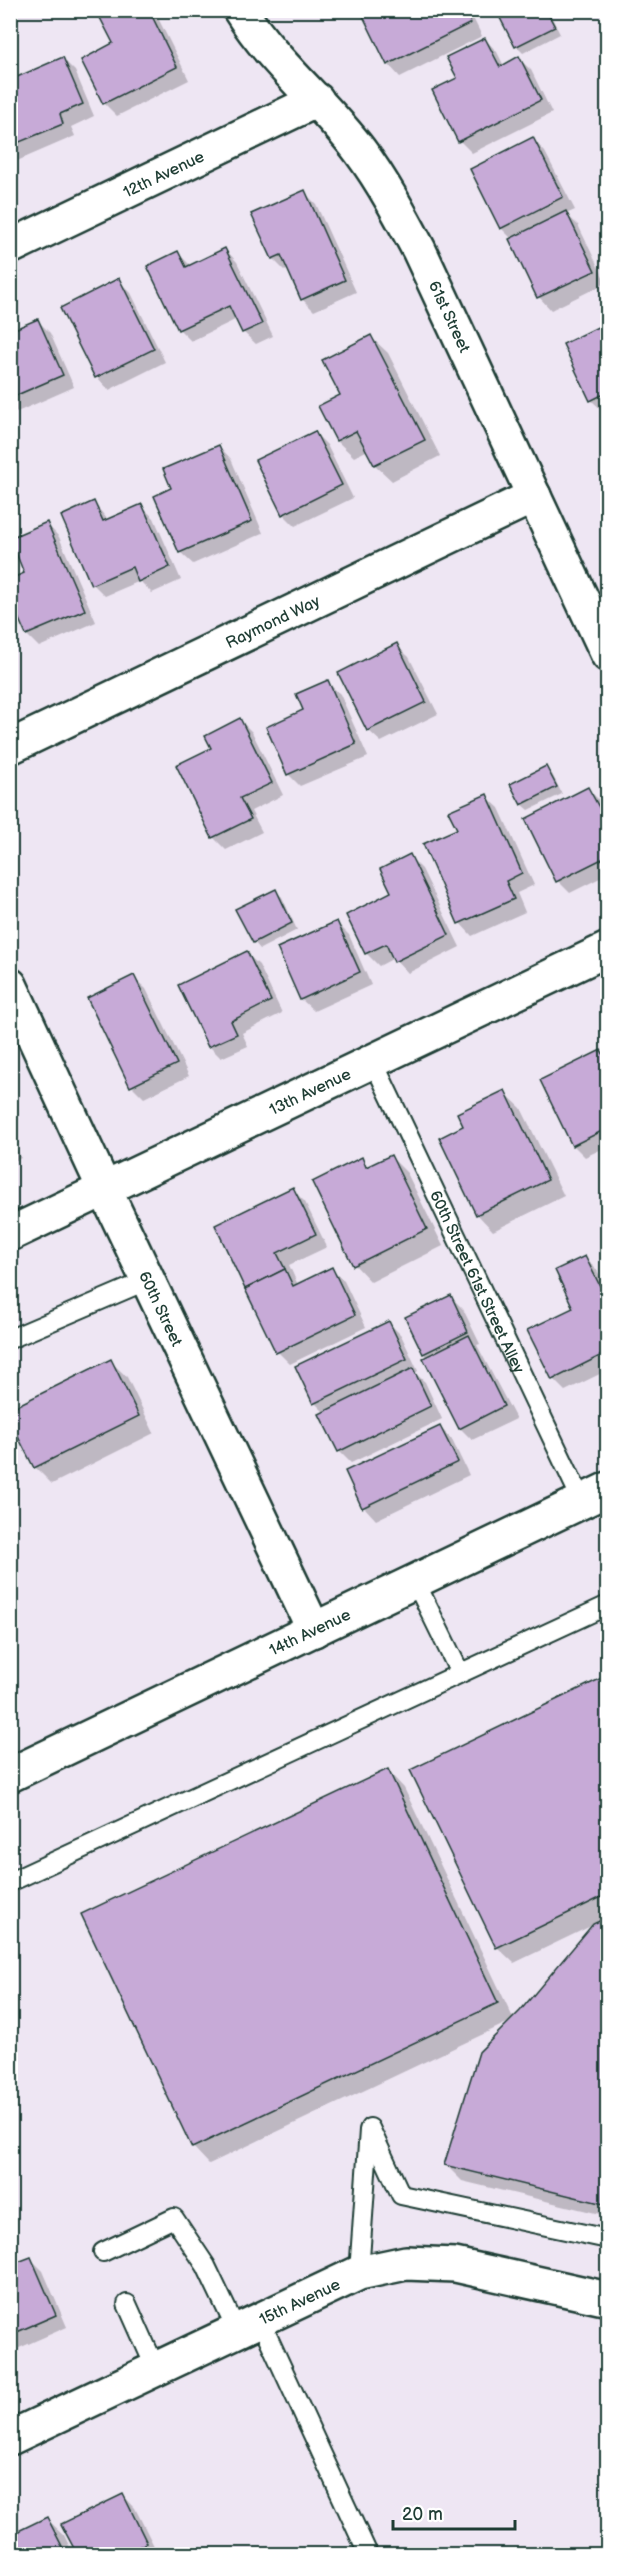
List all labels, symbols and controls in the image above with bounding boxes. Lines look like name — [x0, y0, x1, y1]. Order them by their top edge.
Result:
street label: 12th Avenue — [120, 147, 208, 202]
street label: 61st Street — [424, 278, 474, 356]
street label: Raymond Way — [223, 592, 324, 653]
street label: 13th Avenue — [267, 1065, 355, 1120]
street label: 60th Street 61st Street Alley — [425, 1188, 528, 1377]
street label: 60th Street — [134, 1268, 186, 1350]
street label: 14th Avenue — [266, 1605, 354, 1661]
street label: 15th Avenue — [256, 2275, 344, 2330]
scale bar — [393, 2493, 514, 2531]
text: 20 m — [402, 2504, 443, 2525]

